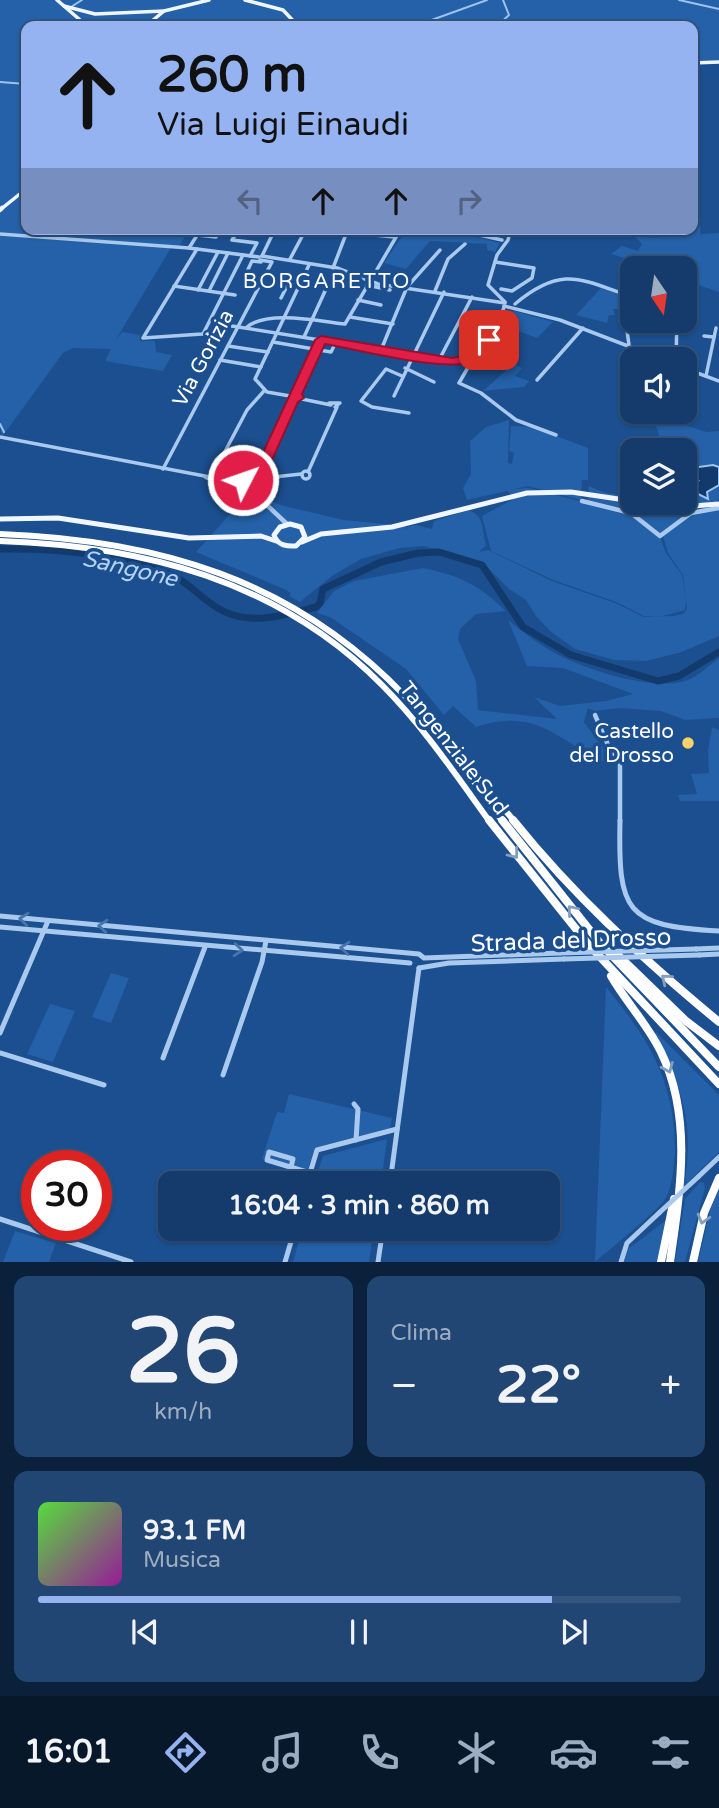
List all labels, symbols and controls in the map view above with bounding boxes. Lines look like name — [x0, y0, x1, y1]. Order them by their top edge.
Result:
text: 260 m — [157, 46, 307, 105]
icon: ahead — [42, 49, 133, 140]
text: Via Luigi Einaudi — [157, 106, 409, 144]
icon: left — [231, 182, 269, 220]
icon: ahead — [304, 182, 342, 220]
icon: ahead — [377, 182, 415, 220]
icon: right — [450, 182, 488, 220]
north arrow — [620, 256, 696, 332]
map controls — [620, 256, 697, 515]
district label: BORGARETTO — [243, 269, 411, 294]
street label: Via Gorizia — [167, 305, 239, 411]
pin — [459, 310, 519, 370]
icon: arrive — [470, 321, 508, 359]
button: sound — [620, 347, 697, 424]
button: layers — [620, 438, 697, 515]
position arrow — [206, 443, 280, 517]
water label: Sangone — [80, 544, 182, 594]
street label: Tangenziale Sud — [394, 677, 513, 820]
place label: Castello del Drosso — [569, 719, 674, 768]
marker: Castello del Drosso — [680, 735, 696, 751]
one-way arrow — [506, 846, 519, 859]
one-way arrow — [568, 905, 580, 918]
one-way arrow — [18, 911, 30, 926]
one-way arrow — [97, 919, 108, 934]
street label: Strada del Drosso — [470, 923, 672, 958]
one-way arrow — [339, 941, 350, 956]
one-way arrow — [233, 942, 244, 957]
one-way arrow — [662, 974, 674, 987]
one-way arrow — [660, 1061, 674, 1073]
speed limit sign: 30 — [21, 1150, 112, 1241]
text: 16:04 · 3 min · 860 m — [228, 1190, 490, 1221]
one-way arrow — [697, 1213, 711, 1225]
text: 26 — [126, 1297, 240, 1407]
text: Clima — [391, 1319, 452, 1347]
text: 22° — [496, 1354, 581, 1417]
text: − — [391, 1363, 418, 1409]
text: + — [660, 1363, 681, 1409]
text: km/h — [154, 1398, 212, 1426]
text: 93.1 FM — [143, 1515, 246, 1546]
text: Musica — [143, 1546, 221, 1574]
icon: previous — [126, 1613, 164, 1651]
icon: pause — [340, 1613, 378, 1651]
icon: next — [555, 1613, 593, 1651]
icon: directions — [161, 1728, 210, 1777]
icon: music — [258, 1728, 307, 1777]
icon: phone — [355, 1728, 404, 1777]
icon: climate — [452, 1728, 501, 1777]
icon: car — [549, 1728, 598, 1777]
icon: filters — [646, 1728, 695, 1777]
text: 16:01 — [24, 1733, 113, 1771]

